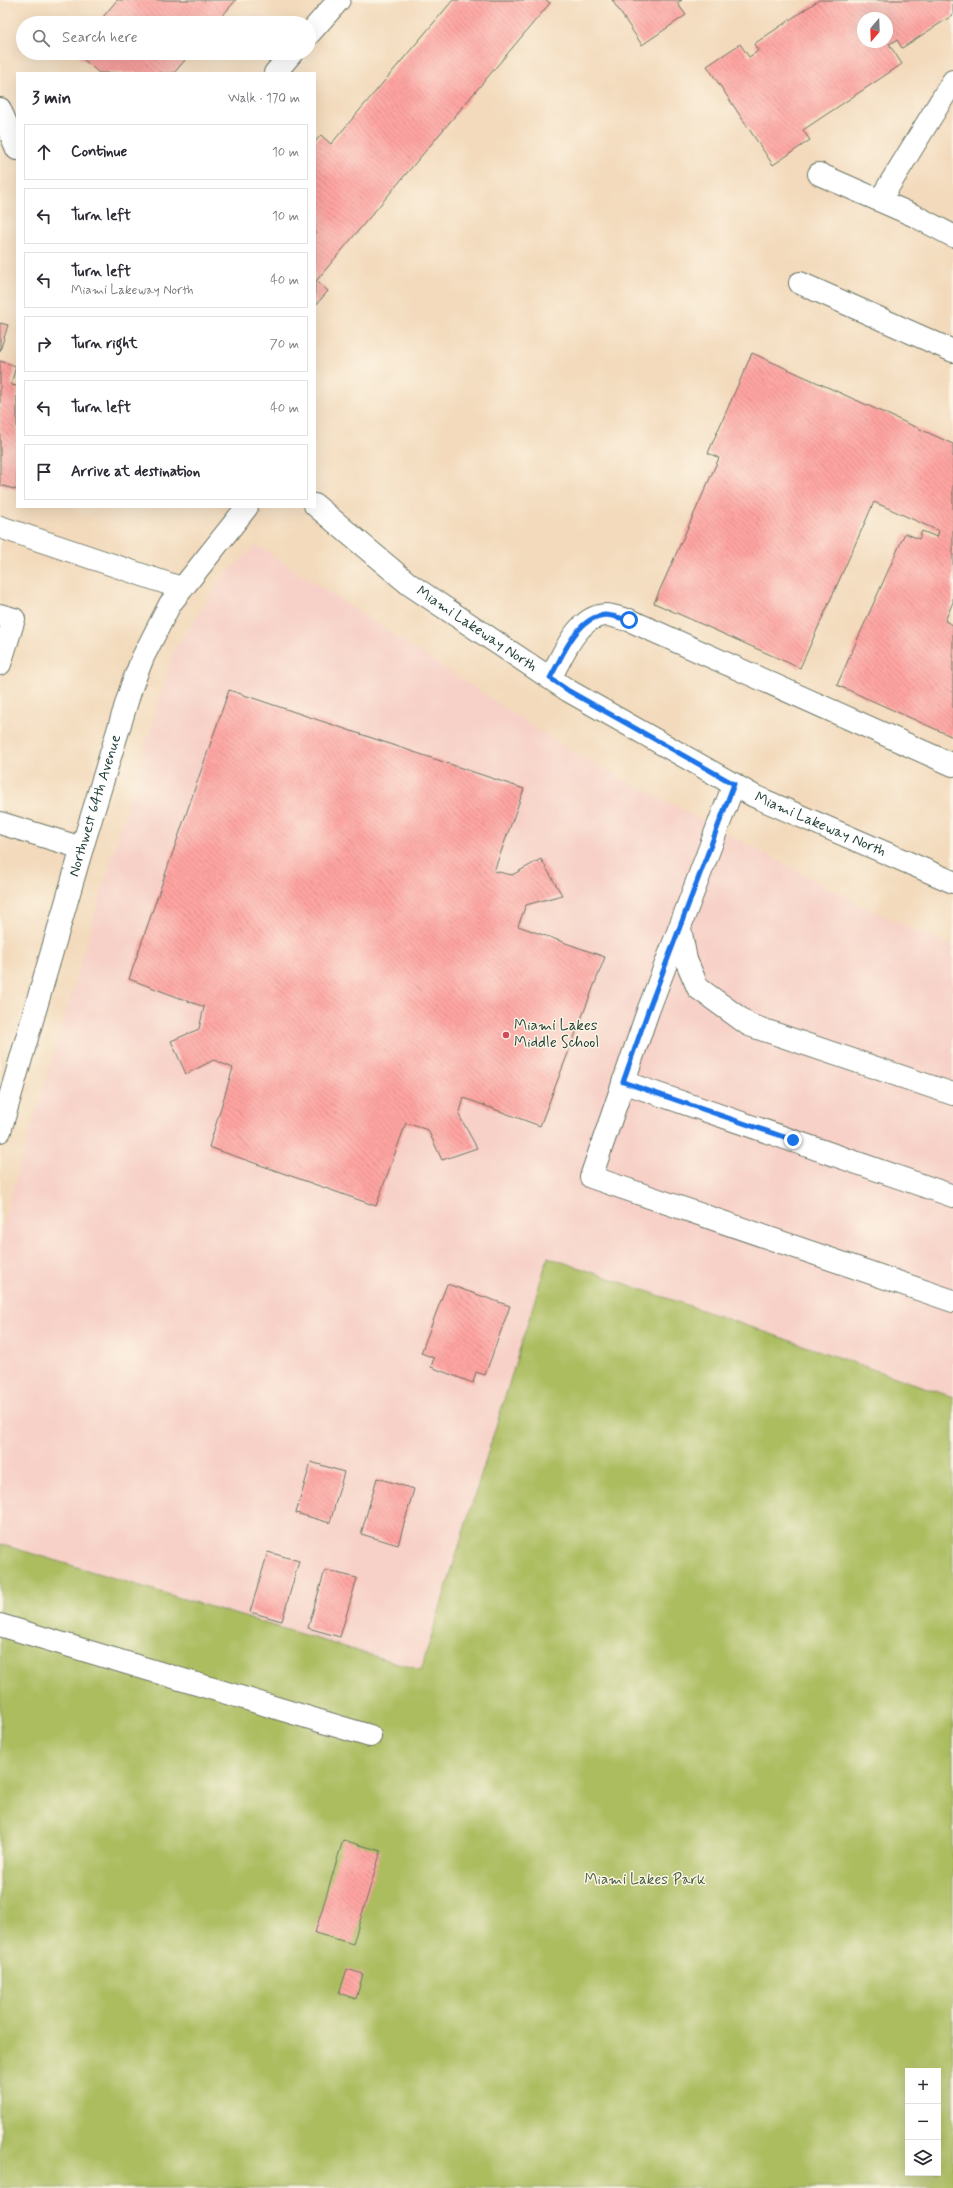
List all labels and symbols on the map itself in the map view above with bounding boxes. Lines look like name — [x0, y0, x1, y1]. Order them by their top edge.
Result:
north arrow — [857, 12, 893, 48]
street label: Miami Lakeway North — [412, 582, 541, 677]
route start — [620, 611, 638, 629]
street label: Northwest 64th Avenue — [64, 732, 126, 879]
street label: Miami Lakeway North — [751, 787, 889, 862]
place label: Miami Lakes Middle School — [514, 1016, 599, 1053]
marker: Miami Lakes Middle School — [501, 1030, 511, 1040]
route end — [784, 1131, 802, 1149]
park label: Miami Lakes Park — [584, 1870, 706, 1890]

